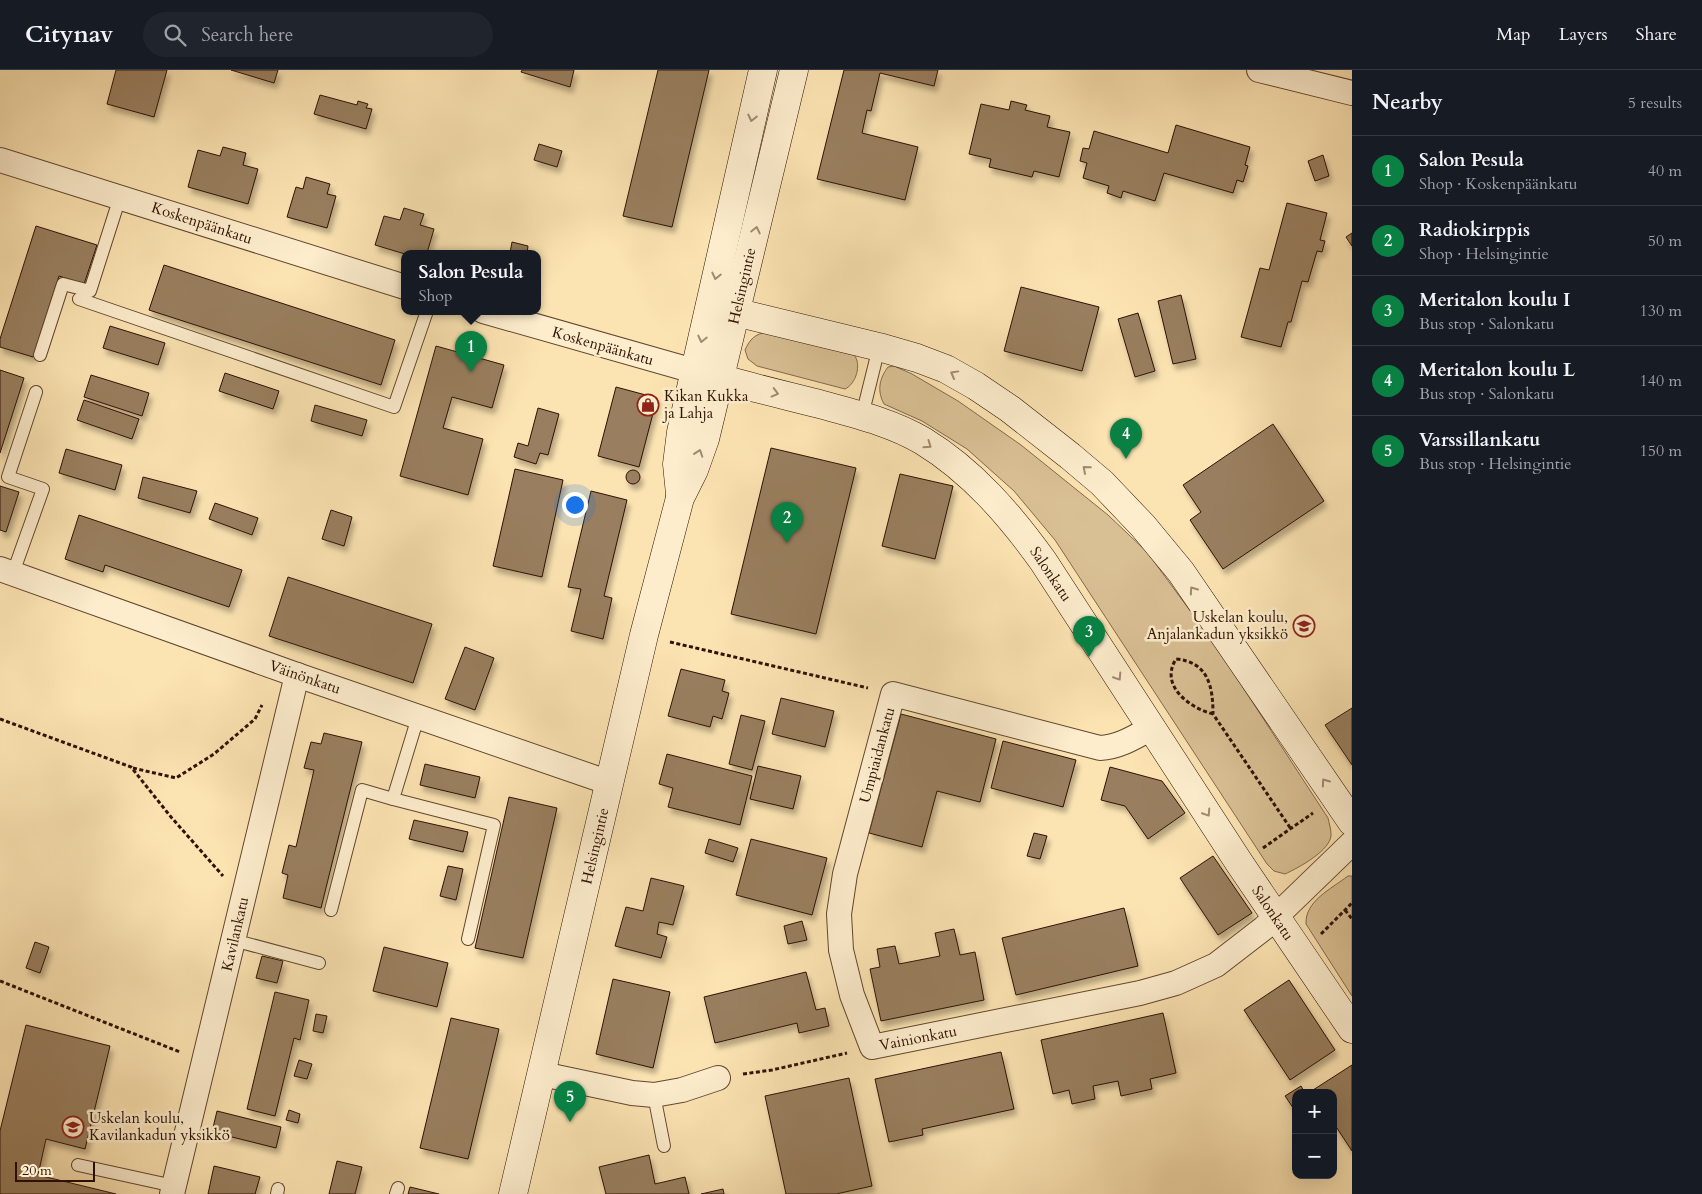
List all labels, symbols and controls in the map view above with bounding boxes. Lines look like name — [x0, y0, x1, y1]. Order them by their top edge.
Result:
search box — [143, 12, 493, 57]
text: Citynav — [25, 18, 113, 51]
icon: search — [161, 21, 189, 49]
text: Search here — [201, 22, 293, 48]
text: Map — [1496, 22, 1531, 47]
text: Layers — [1559, 22, 1608, 47]
text: Share — [1636, 22, 1677, 47]
text: Nearby — [1372, 88, 1443, 117]
text: 5 results — [1628, 92, 1682, 114]
one-way arrow — [747, 113, 758, 122]
text: Salon Pesula — [1419, 147, 1524, 173]
text: 1 — [1384, 160, 1392, 182]
text: 40 m — [1648, 160, 1682, 182]
text: Shop · Koskenpäänkatu — [1419, 173, 1577, 195]
street label: Koskenpäänkatu — [149, 197, 255, 249]
text: Radiokirppis — [1419, 217, 1530, 243]
one-way arrow — [750, 226, 761, 235]
text: 2 — [1384, 230, 1392, 252]
text: 50 m — [1648, 230, 1682, 252]
text: Shop · Helsingintie — [1419, 243, 1549, 265]
street label: Helsingintie — [723, 246, 761, 326]
popup — [401, 250, 541, 315]
text: Salon Pesula — [418, 259, 524, 285]
one-way arrow — [711, 272, 722, 281]
text: Shop — [418, 285, 452, 307]
text: Meritalon koulu I — [1419, 287, 1570, 313]
text: 3 — [1384, 300, 1392, 322]
text: 130 m — [1640, 300, 1682, 322]
text: Bus stop · Salonkatu — [1419, 313, 1555, 335]
street label: Koskenpäänkatu — [550, 322, 656, 370]
pin: 1 — [455, 331, 487, 372]
one-way arrow — [697, 334, 708, 343]
text: Meritalon koulu L — [1419, 357, 1575, 383]
one-way arrow — [951, 370, 960, 380]
text: 4 — [1384, 370, 1392, 392]
text: 140 m — [1640, 370, 1682, 392]
text: Bus stop · Salonkatu — [1419, 383, 1555, 405]
place label: Kikan Kukka ja Lahja — [662, 386, 749, 423]
one-way arrow — [771, 387, 780, 398]
shop icon: Kikan Kukka ja Lahja — [636, 393, 660, 417]
pin: 4 — [1110, 418, 1142, 459]
text: Varssillankatu — [1419, 427, 1540, 453]
one-way arrow — [922, 439, 932, 448]
text: 5 — [1384, 440, 1392, 462]
text: 150 m — [1640, 440, 1682, 462]
one-way arrow — [694, 449, 704, 458]
text: Bus stop · Helsingintie — [1419, 453, 1572, 475]
one-way arrow — [1082, 466, 1091, 475]
your location — [562, 492, 588, 518]
pin: 2 — [771, 502, 803, 543]
street label: Salonkatu — [1025, 543, 1077, 605]
one-way arrow — [1190, 586, 1199, 596]
place label: Uskelan koulu, Anjalankadun yksikkö — [1147, 607, 1288, 644]
school or university icon: Uskelan koulu, Anjalankadun yksikkö — [1292, 614, 1316, 638]
pin: 3 — [1073, 616, 1105, 657]
street label: Väinönkatu — [267, 655, 343, 699]
one-way arrow — [1112, 672, 1122, 681]
street label: Umpiaidankatu — [855, 705, 899, 805]
one-way arrow — [1322, 778, 1331, 787]
street label: Helsingintie — [576, 806, 614, 886]
one-way arrow — [1201, 807, 1210, 817]
street label: Salonkatu — [1247, 882, 1299, 944]
street label: Kavilankatu — [217, 895, 253, 973]
street label: Vainionkatu — [878, 1021, 958, 1055]
pin: 5 — [554, 1081, 586, 1122]
map controls — [1292, 1089, 1337, 1179]
button: + — [1292, 1089, 1337, 1134]
place label: Uskelan koulu, Kavilankadun yksikkö — [89, 1108, 230, 1145]
school or university icon: Uskelan koulu, Kavilankadun yksikkö — [61, 1115, 85, 1139]
button: − — [1292, 1134, 1337, 1179]
scale bar — [15, 1159, 95, 1182]
text: 20 m — [22, 1161, 52, 1180]

